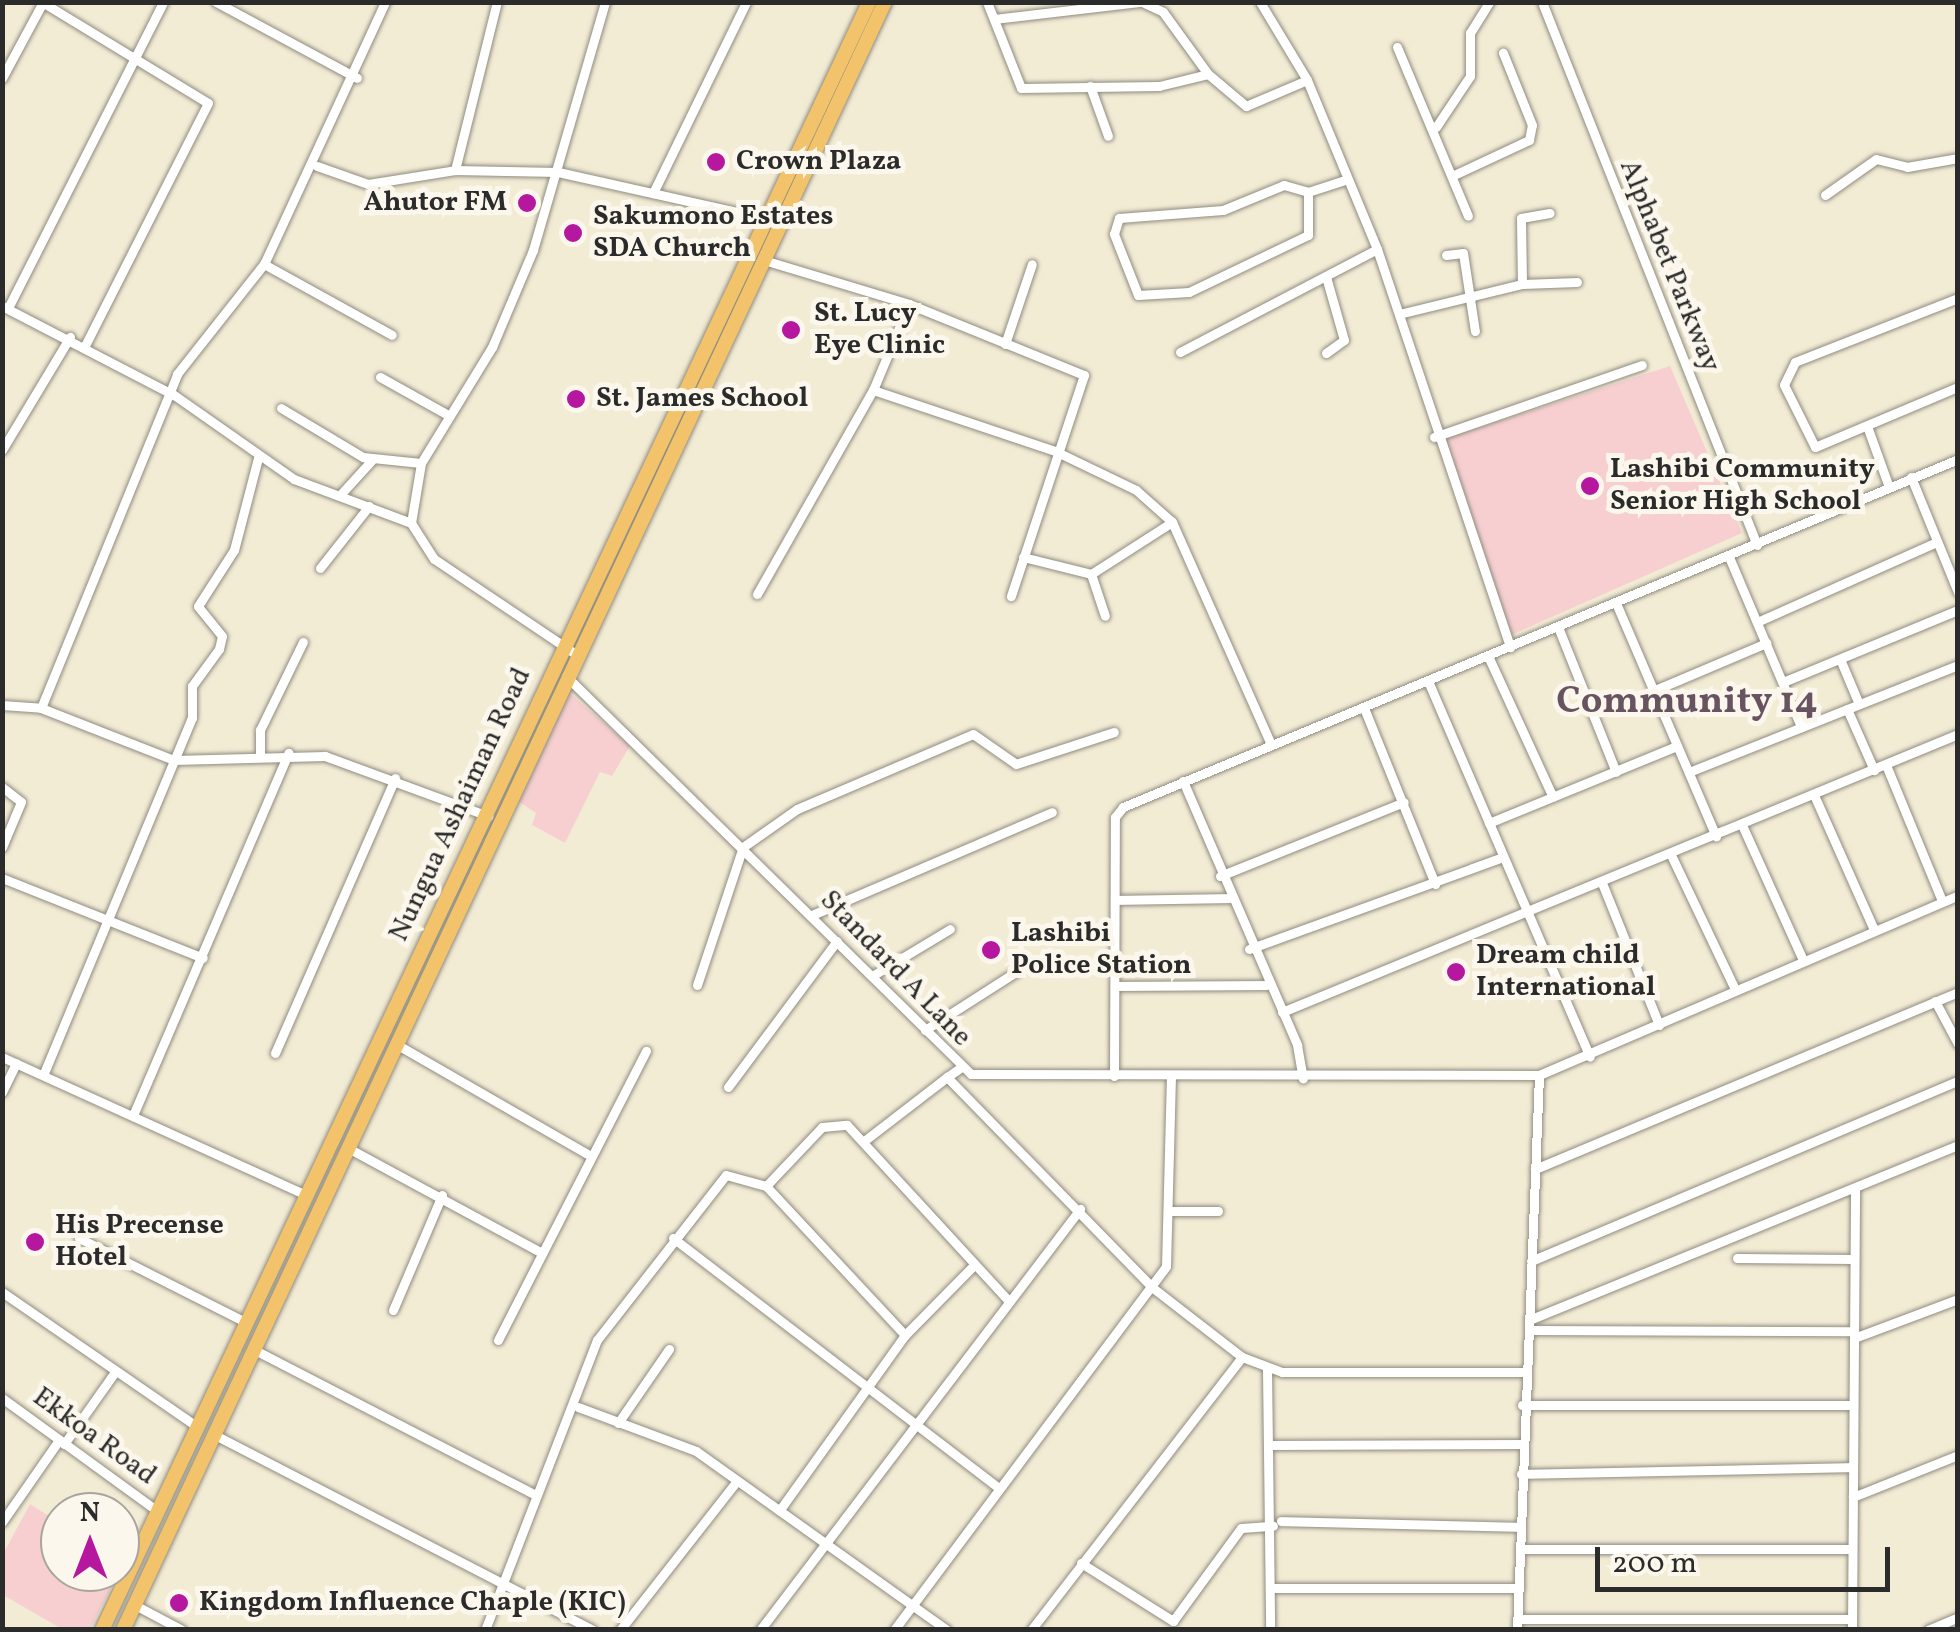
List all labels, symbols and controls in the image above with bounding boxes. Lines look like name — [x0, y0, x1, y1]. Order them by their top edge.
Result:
place label: Crown Plaza — [736, 145, 901, 179]
marker: Crown Plaza — [705, 151, 727, 173]
street label: Alphabet Parkway — [1611, 155, 1727, 377]
place label: Ahutor FM — [363, 186, 507, 220]
marker: Ahutor FM — [516, 192, 538, 214]
place label: Sakumono Estates SDA Church — [593, 200, 833, 266]
marker: Sakumono Estates SDA Church — [562, 222, 584, 244]
place label: St. Lucy Eye Clinic — [814, 297, 945, 363]
marker: St. Lucy Eye Clinic — [778, 317, 804, 343]
place label: St. James School — [596, 382, 808, 416]
marker: St. James School — [565, 388, 587, 410]
place label: Lashibi Community Senior High School — [1610, 453, 1875, 519]
marker: Lashibi Community Senior High School — [1579, 475, 1601, 497]
street label: Nungua Ashaiman Road — [383, 663, 539, 947]
district label: Community 14 — [1556, 680, 1818, 726]
street label: Standard A Lane — [812, 884, 978, 1054]
place label: Lashibi Police Station — [1011, 917, 1192, 983]
marker: Lashibi Police Station — [980, 939, 1002, 961]
place label: Dream child International — [1476, 939, 1655, 1005]
marker: Dream child International — [1445, 961, 1467, 983]
place label: His Precense Hotel — [55, 1209, 224, 1275]
marker: His Precense Hotel — [24, 1231, 46, 1253]
street label: Ekkoa Road — [26, 1381, 162, 1493]
north arrow — [40, 1492, 140, 1592]
text: N — [80, 1494, 100, 1533]
scale bar — [1600, 1527, 1895, 1589]
text: 200 m — [1612, 1543, 1697, 1585]
place label: Kingdom Influence Chaple (KIC) — [199, 1586, 626, 1620]
marker: Kingdom Influence Chaple (KIC) — [168, 1592, 190, 1614]

